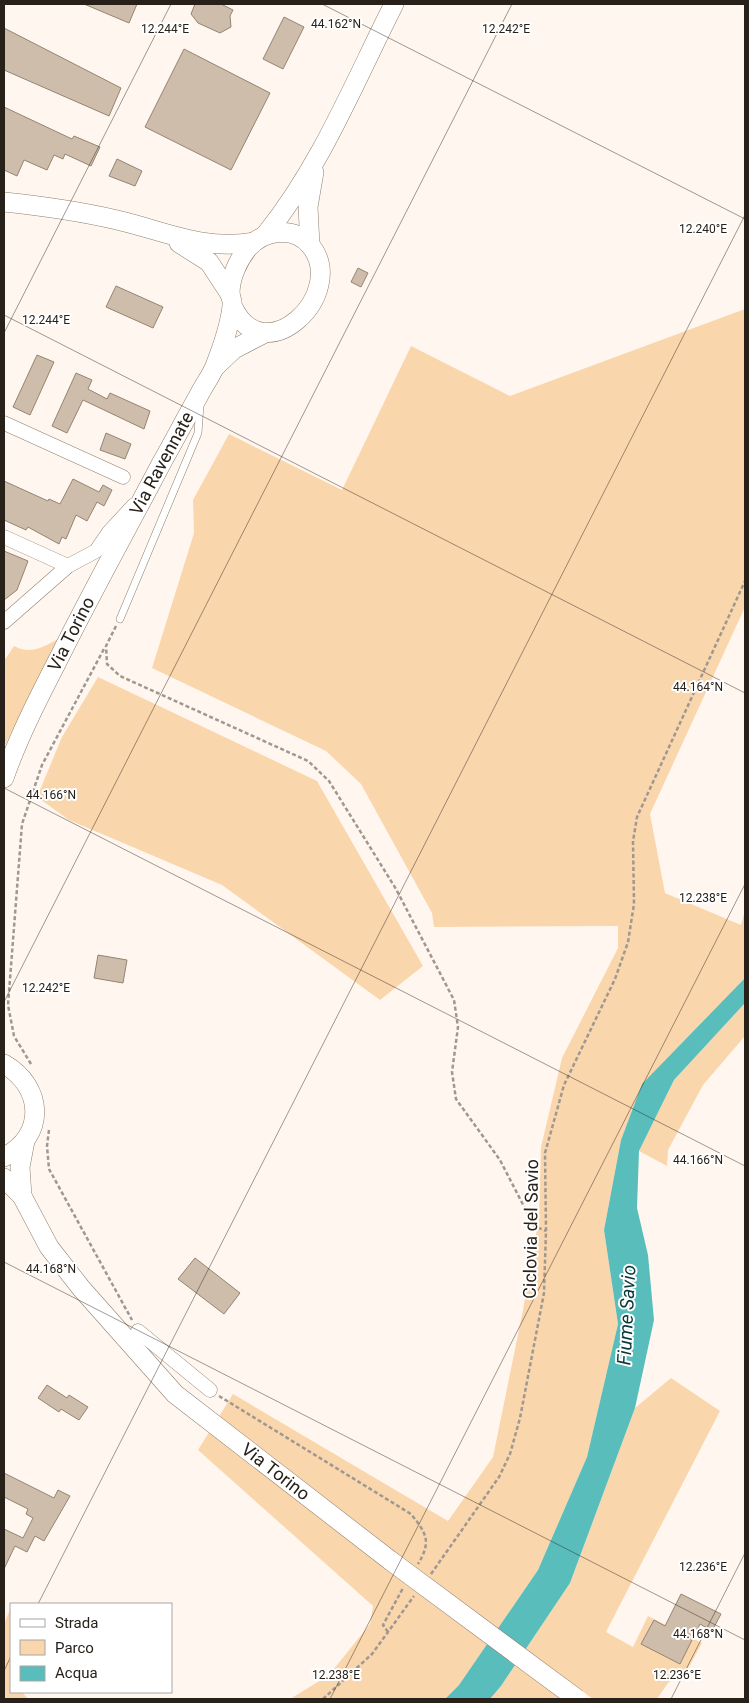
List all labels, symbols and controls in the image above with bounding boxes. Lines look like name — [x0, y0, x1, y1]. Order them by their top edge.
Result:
text: 44.162°N — [311, 17, 361, 31]
text: 12.244°E — [141, 22, 189, 36]
text: 12.242°E — [482, 22, 530, 36]
text: 12.240°E — [679, 222, 727, 236]
text: 12.244°E — [22, 313, 70, 327]
street label: Via Ravennate — [125, 408, 198, 518]
street label: Via Torino — [43, 593, 99, 675]
text: 44.164°N — [673, 680, 723, 694]
text: 44.166°N — [26, 788, 76, 802]
text: 12.238°E — [679, 891, 727, 905]
text: 12.242°E — [22, 981, 70, 995]
text: 44.166°N — [673, 1153, 723, 1167]
street label: Ciclovia del Savio — [519, 1159, 542, 1299]
text: 44.168°N — [26, 1262, 76, 1276]
water label: Fiume Savio — [612, 1264, 641, 1366]
street label: Via Torino — [238, 1438, 314, 1504]
text: 12.236°E — [679, 1560, 727, 1574]
legend — [10, 1603, 172, 1693]
text: Strada — [55, 1614, 98, 1632]
text: 44.168°N — [673, 1627, 723, 1641]
text: Parco — [55, 1639, 94, 1657]
text: Acqua — [55, 1664, 98, 1682]
text: 12.238°E — [312, 1668, 360, 1682]
text: 12.236°E — [653, 1668, 701, 1682]

